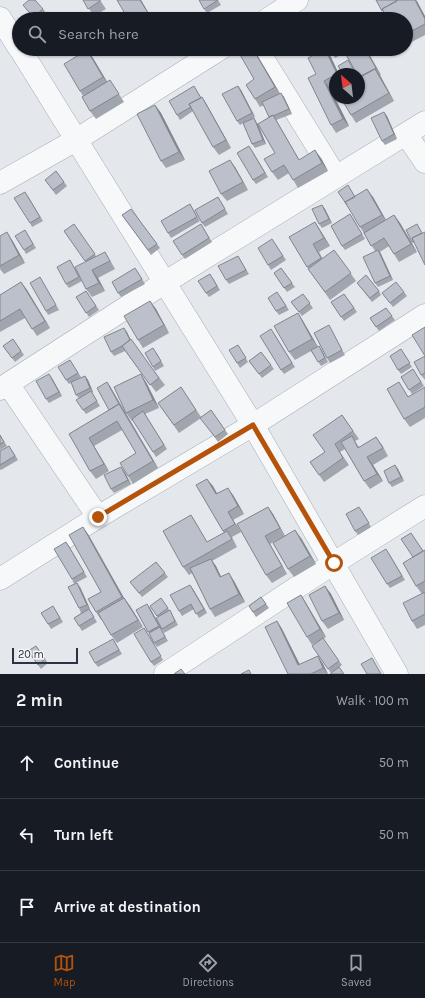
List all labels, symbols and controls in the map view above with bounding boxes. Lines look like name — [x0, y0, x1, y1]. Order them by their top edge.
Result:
search box — [12, 12, 413, 56]
icon: search — [26, 23, 48, 45]
text: Search here — [58, 25, 139, 43]
north arrow — [329, 68, 365, 104]
route end — [89, 508, 107, 526]
route start — [325, 554, 343, 572]
scale bar — [12, 646, 78, 665]
text: 20 m — [18, 648, 44, 661]
text: 2 min — [16, 690, 63, 710]
text: Walk · 100 m — [336, 693, 409, 708]
icon: ahead — [16, 752, 38, 774]
text: Continue — [54, 754, 119, 772]
text: 50 m — [379, 755, 409, 770]
icon: left — [16, 824, 38, 846]
text: Turn left — [54, 826, 113, 844]
text: 50 m — [379, 827, 409, 842]
icon: arrive — [16, 896, 38, 918]
text: Arrive at destination — [54, 898, 201, 916]
tab: Map — [53, 952, 75, 989]
tab: Directions — [182, 952, 234, 989]
tab: Saved — [341, 952, 372, 989]

